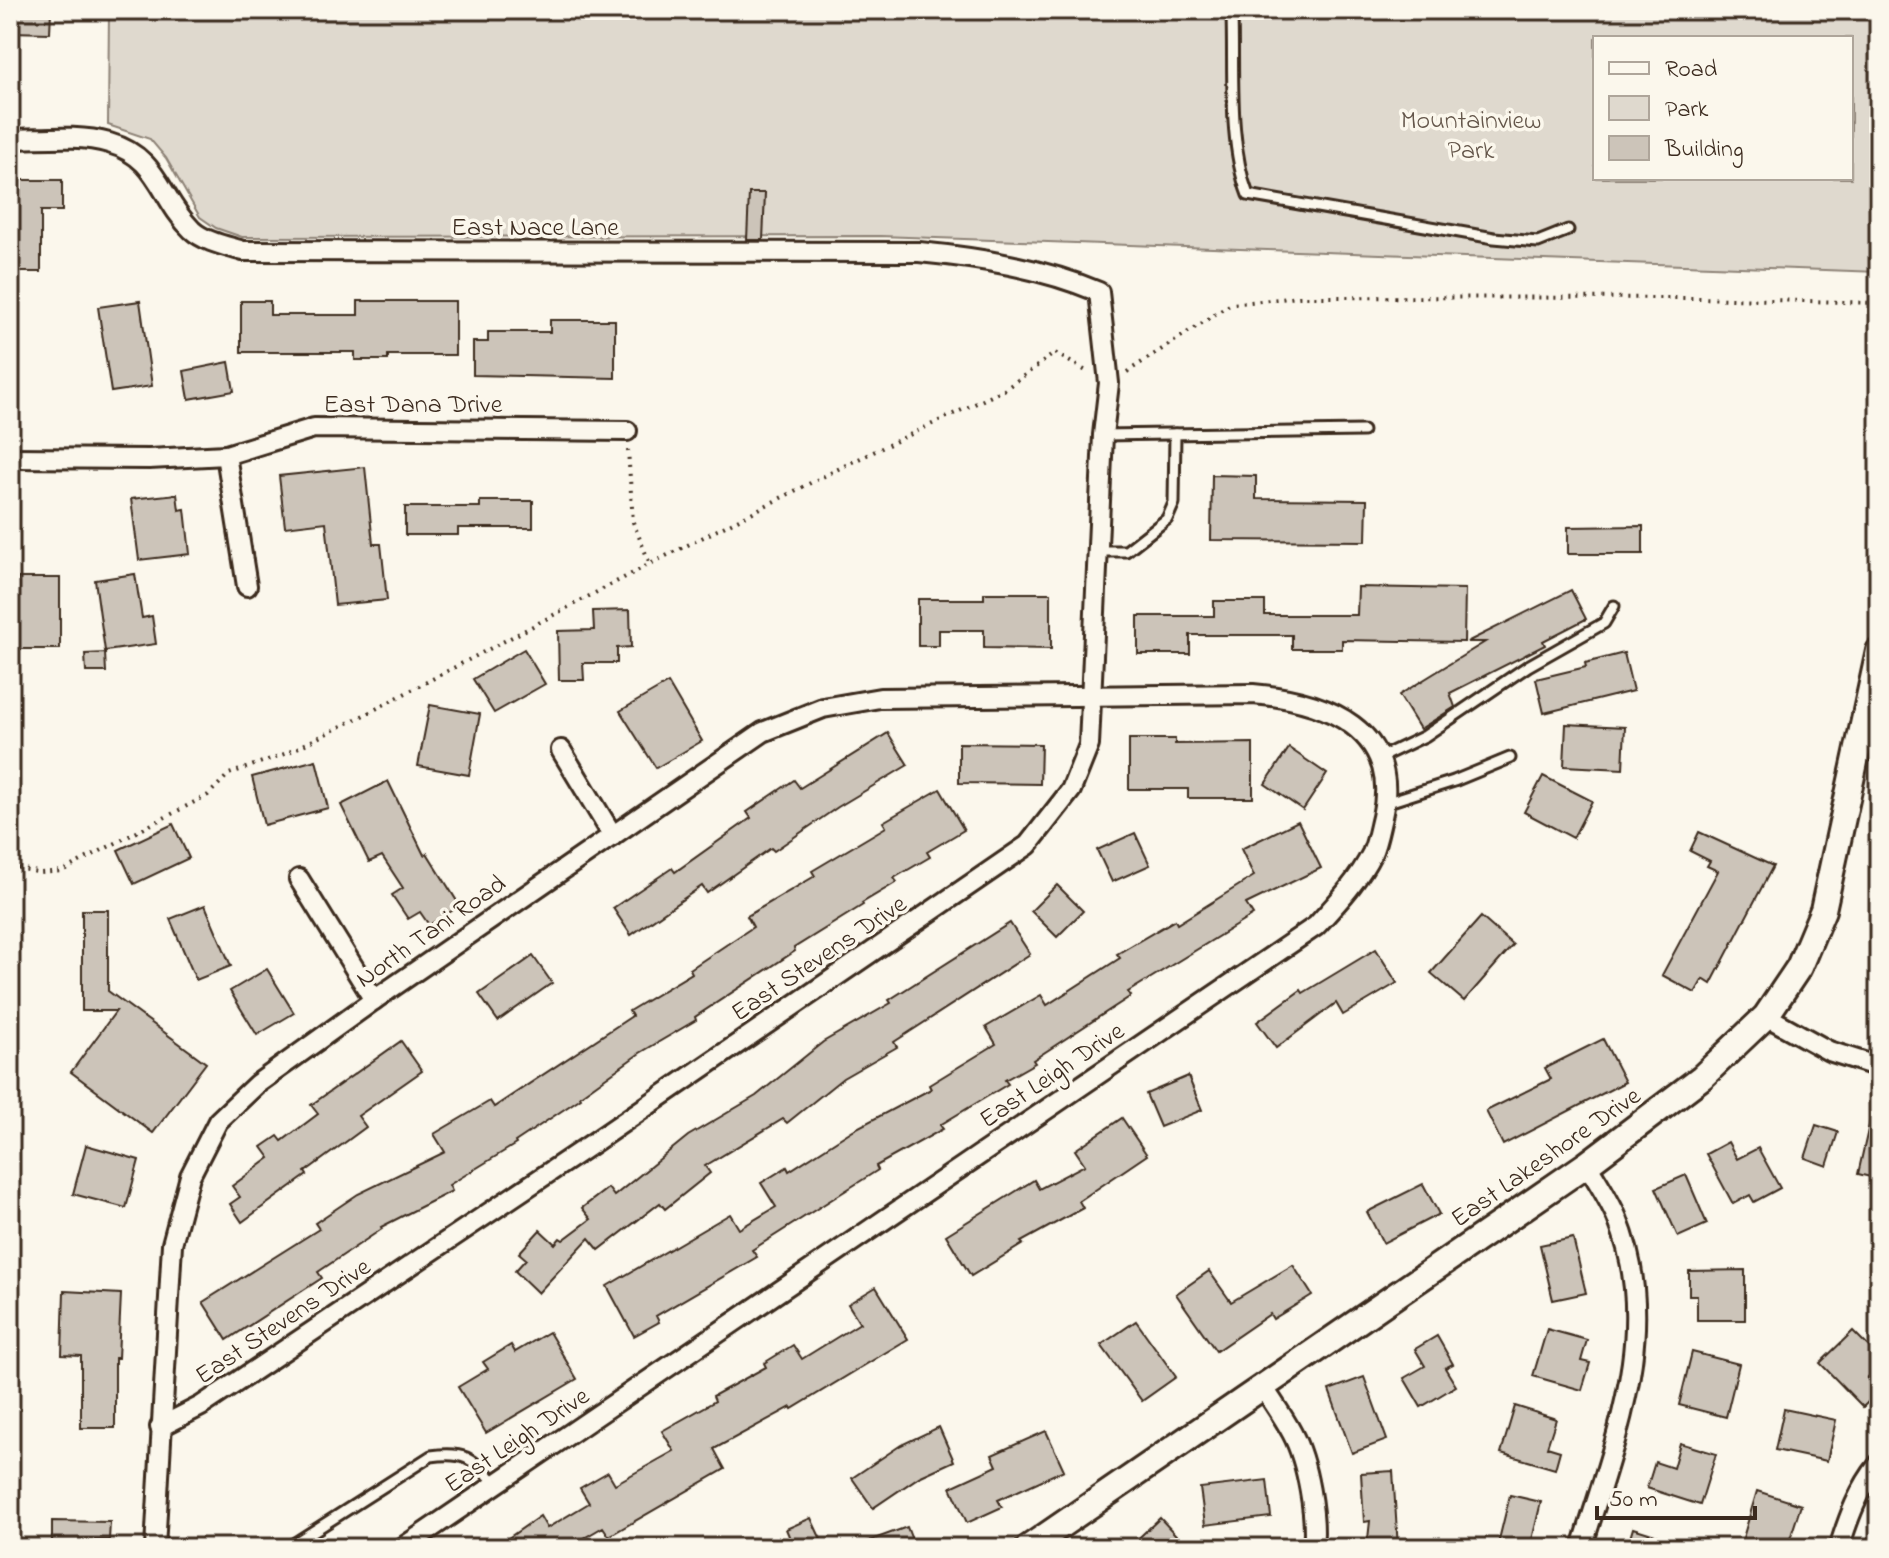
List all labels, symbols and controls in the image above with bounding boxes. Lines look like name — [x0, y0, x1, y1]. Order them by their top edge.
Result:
legend — [1593, 36, 1853, 180]
text: Road — [1665, 53, 1718, 88]
text: Park — [1665, 93, 1709, 128]
park label: Mountainview Park — [1401, 103, 1541, 171]
text: Building — [1664, 133, 1744, 168]
street label: East Nace Lane — [451, 210, 619, 248]
street label: East Dana Drive — [323, 387, 503, 425]
street label: North Tani Road — [349, 866, 515, 999]
street label: East Stevens Drive — [724, 886, 915, 1032]
street label: East Leigh Drive — [972, 1014, 1133, 1139]
street label: East Lakeshore Drive — [1444, 1078, 1650, 1238]
street label: East Stevens Drive — [188, 1249, 379, 1395]
street label: East Leigh Drive — [437, 1379, 598, 1504]
scale bar — [1597, 1470, 1755, 1520]
text: 50 m — [1609, 1483, 1658, 1518]

